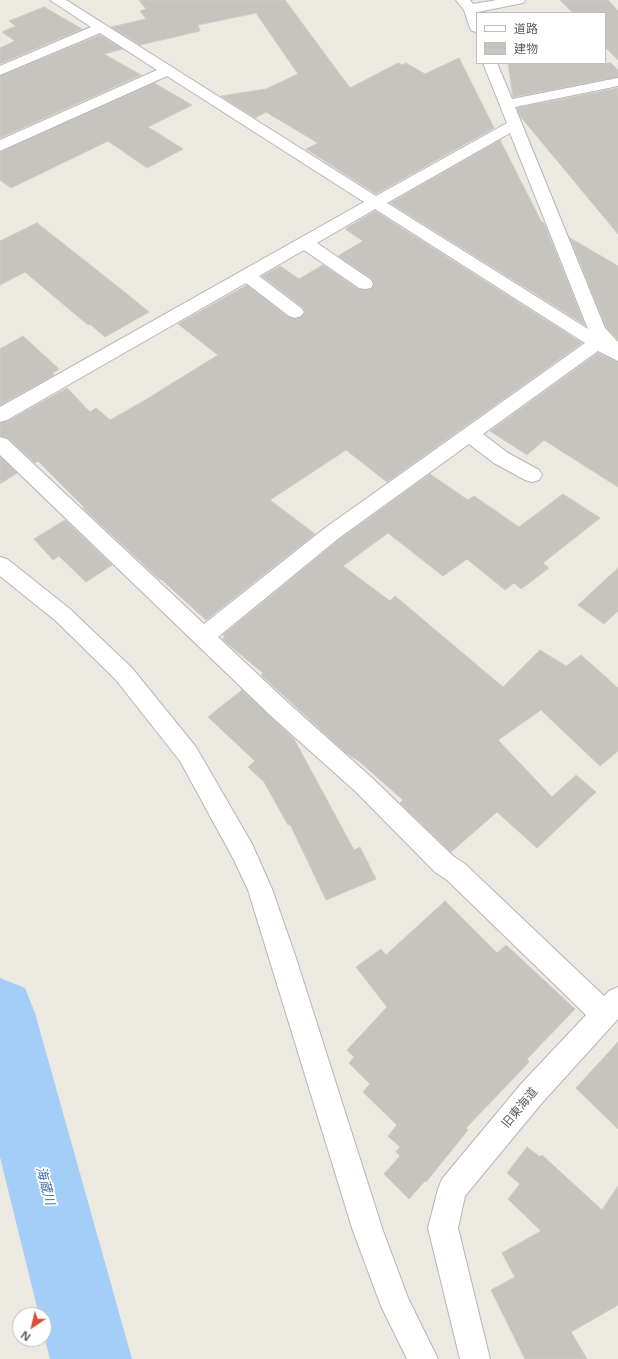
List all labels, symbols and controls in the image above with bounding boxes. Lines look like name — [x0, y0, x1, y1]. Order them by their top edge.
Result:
legend — [476, 12, 606, 64]
text: 道路 — [514, 20, 538, 37]
text: 建物 — [514, 40, 538, 57]
street label: 旧東海道 — [499, 1085, 541, 1131]
water label: 海蔵川 — [32, 1165, 58, 1207]
north arrow — [12, 1307, 52, 1347]
text: N — [17, 1328, 33, 1345]

